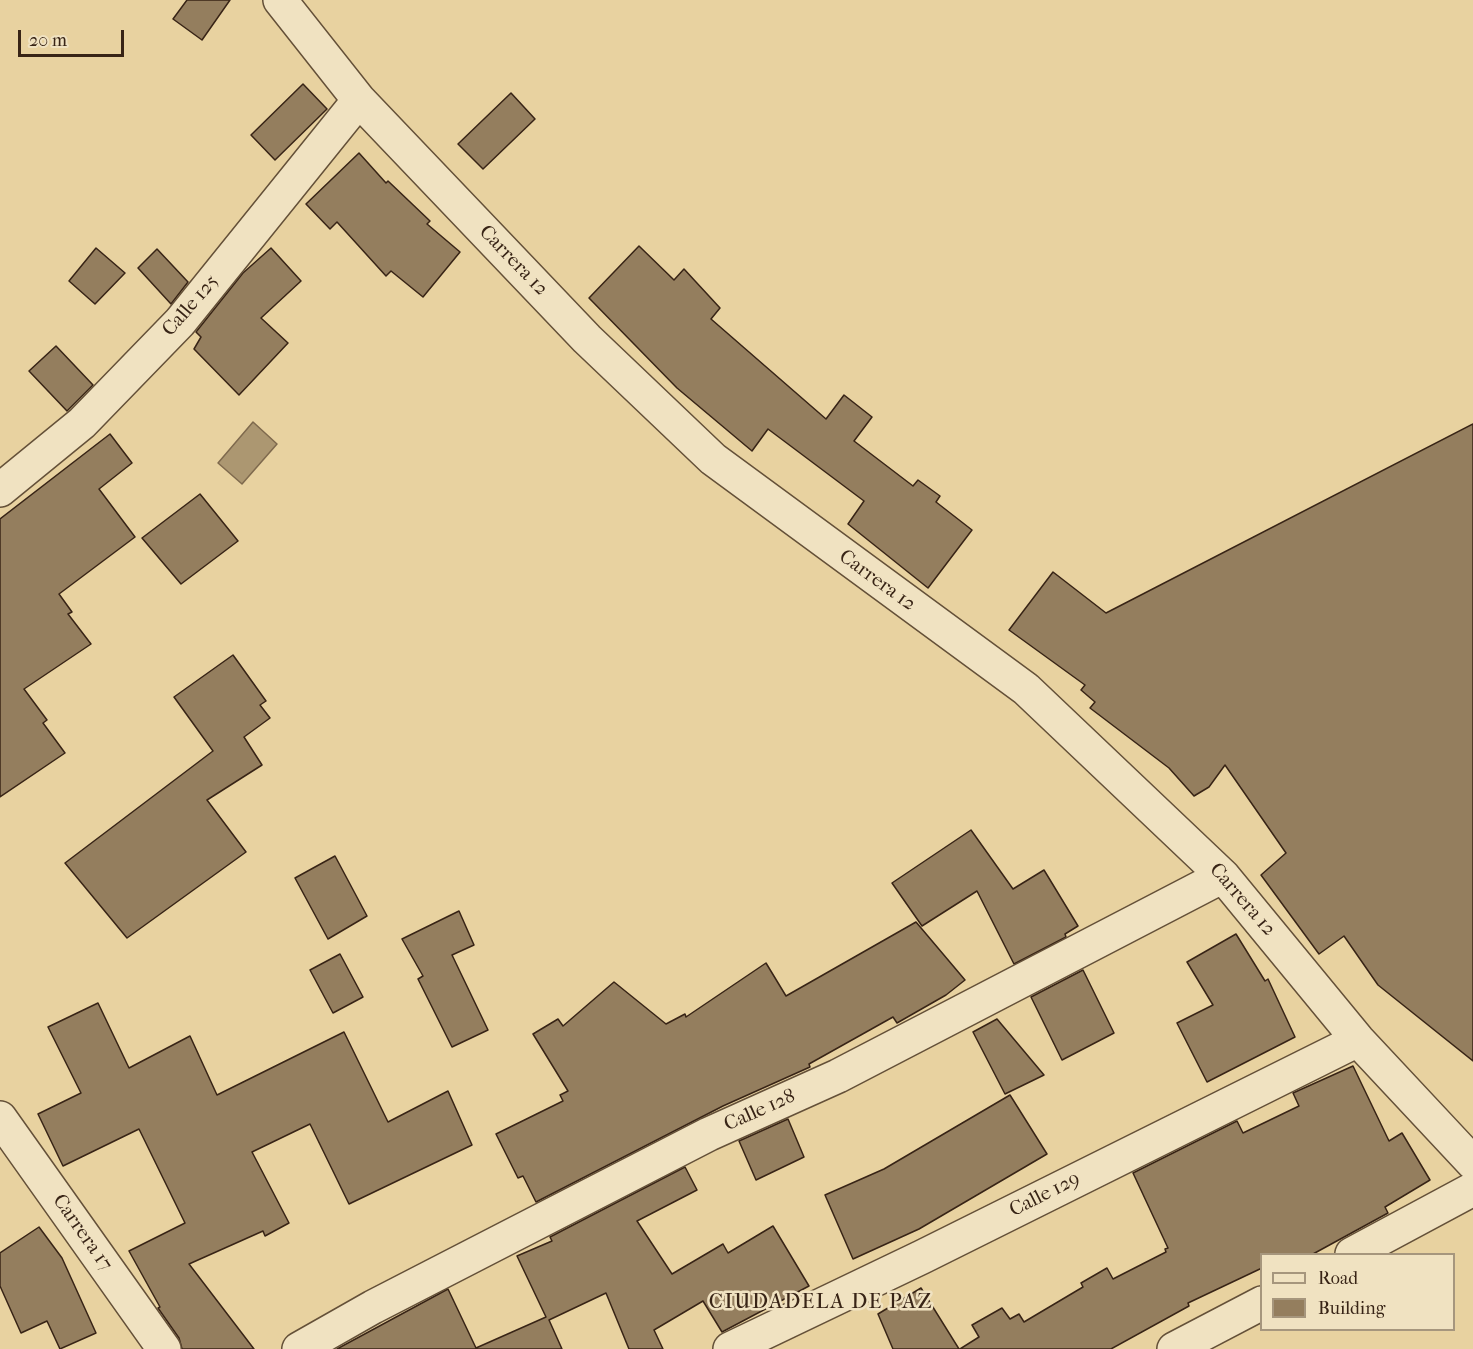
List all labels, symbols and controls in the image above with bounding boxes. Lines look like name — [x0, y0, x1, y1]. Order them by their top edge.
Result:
scale bar — [21, 18, 128, 56]
text: 20 m — [29, 30, 67, 51]
street label: Carrera 12 — [473, 221, 553, 301]
street label: Calle 125 — [158, 270, 224, 342]
street label: Carrera 12 — [834, 545, 920, 617]
street label: Carrera 12 — [1204, 859, 1280, 941]
street label: Calle 128 — [721, 1085, 799, 1137]
street label: Calle 129 — [1006, 1167, 1084, 1223]
street label: Carrera 17 — [47, 1190, 117, 1276]
legend — [1260, 1253, 1455, 1331]
text: Road — [1318, 1268, 1358, 1289]
district label: CIUDADELA DE PAZ — [709, 1290, 933, 1316]
text: Building — [1318, 1298, 1385, 1319]

